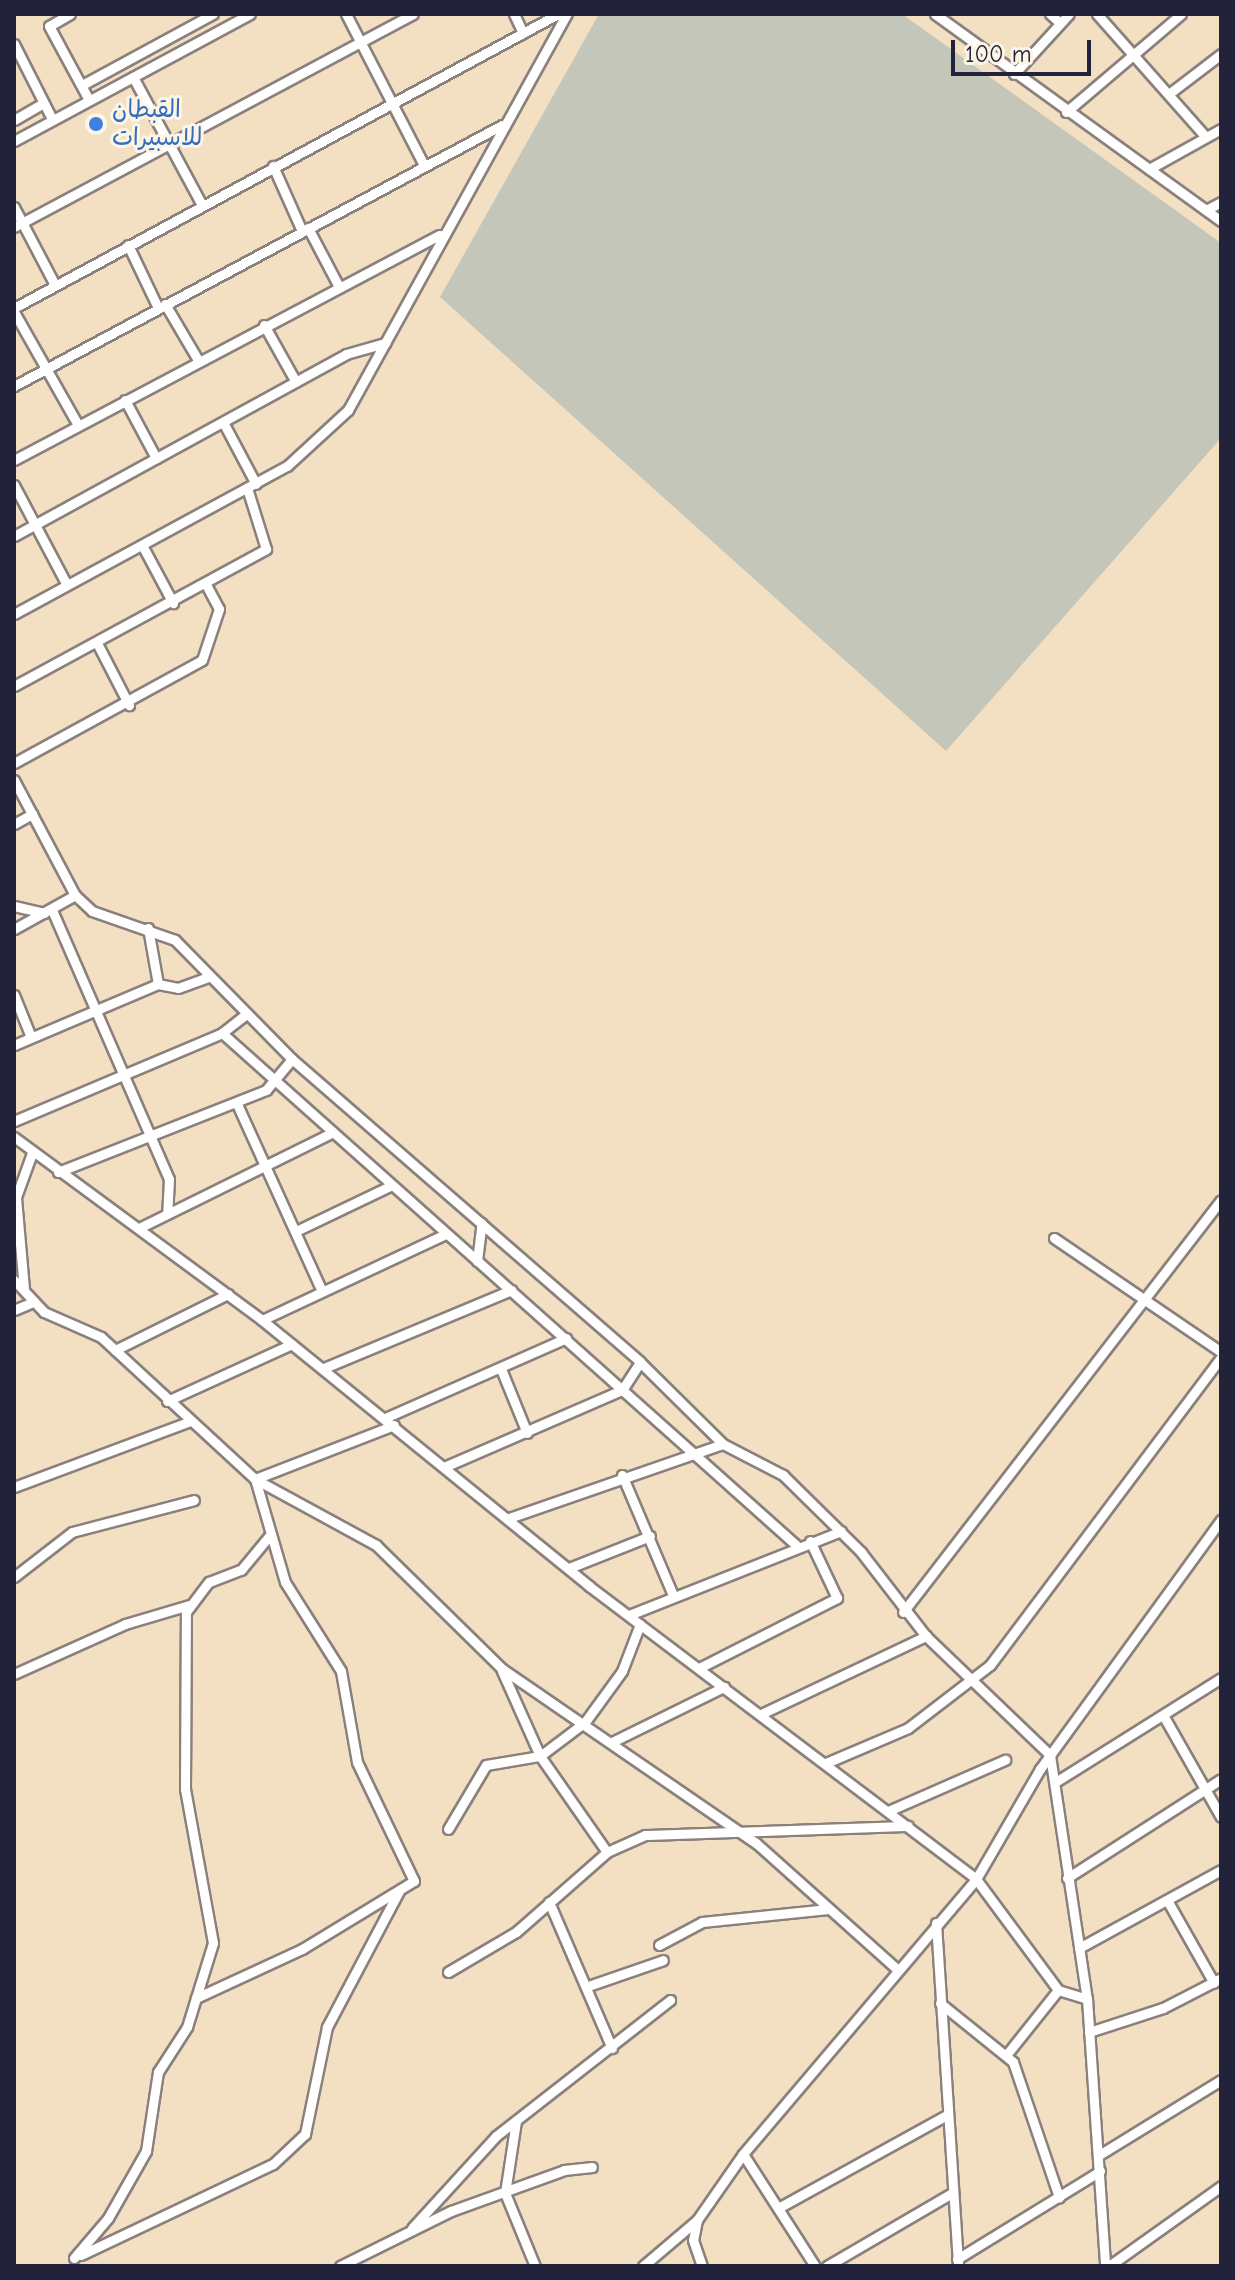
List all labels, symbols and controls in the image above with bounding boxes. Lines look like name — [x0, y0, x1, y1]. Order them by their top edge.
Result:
scale bar — [955, 24, 1095, 74]
text: 100 m — [965, 40, 1032, 68]
place label: القبطان للاسبيرات — [112, 96, 202, 152]
marker: القبطان للاسبيرات — [87, 115, 105, 133]

